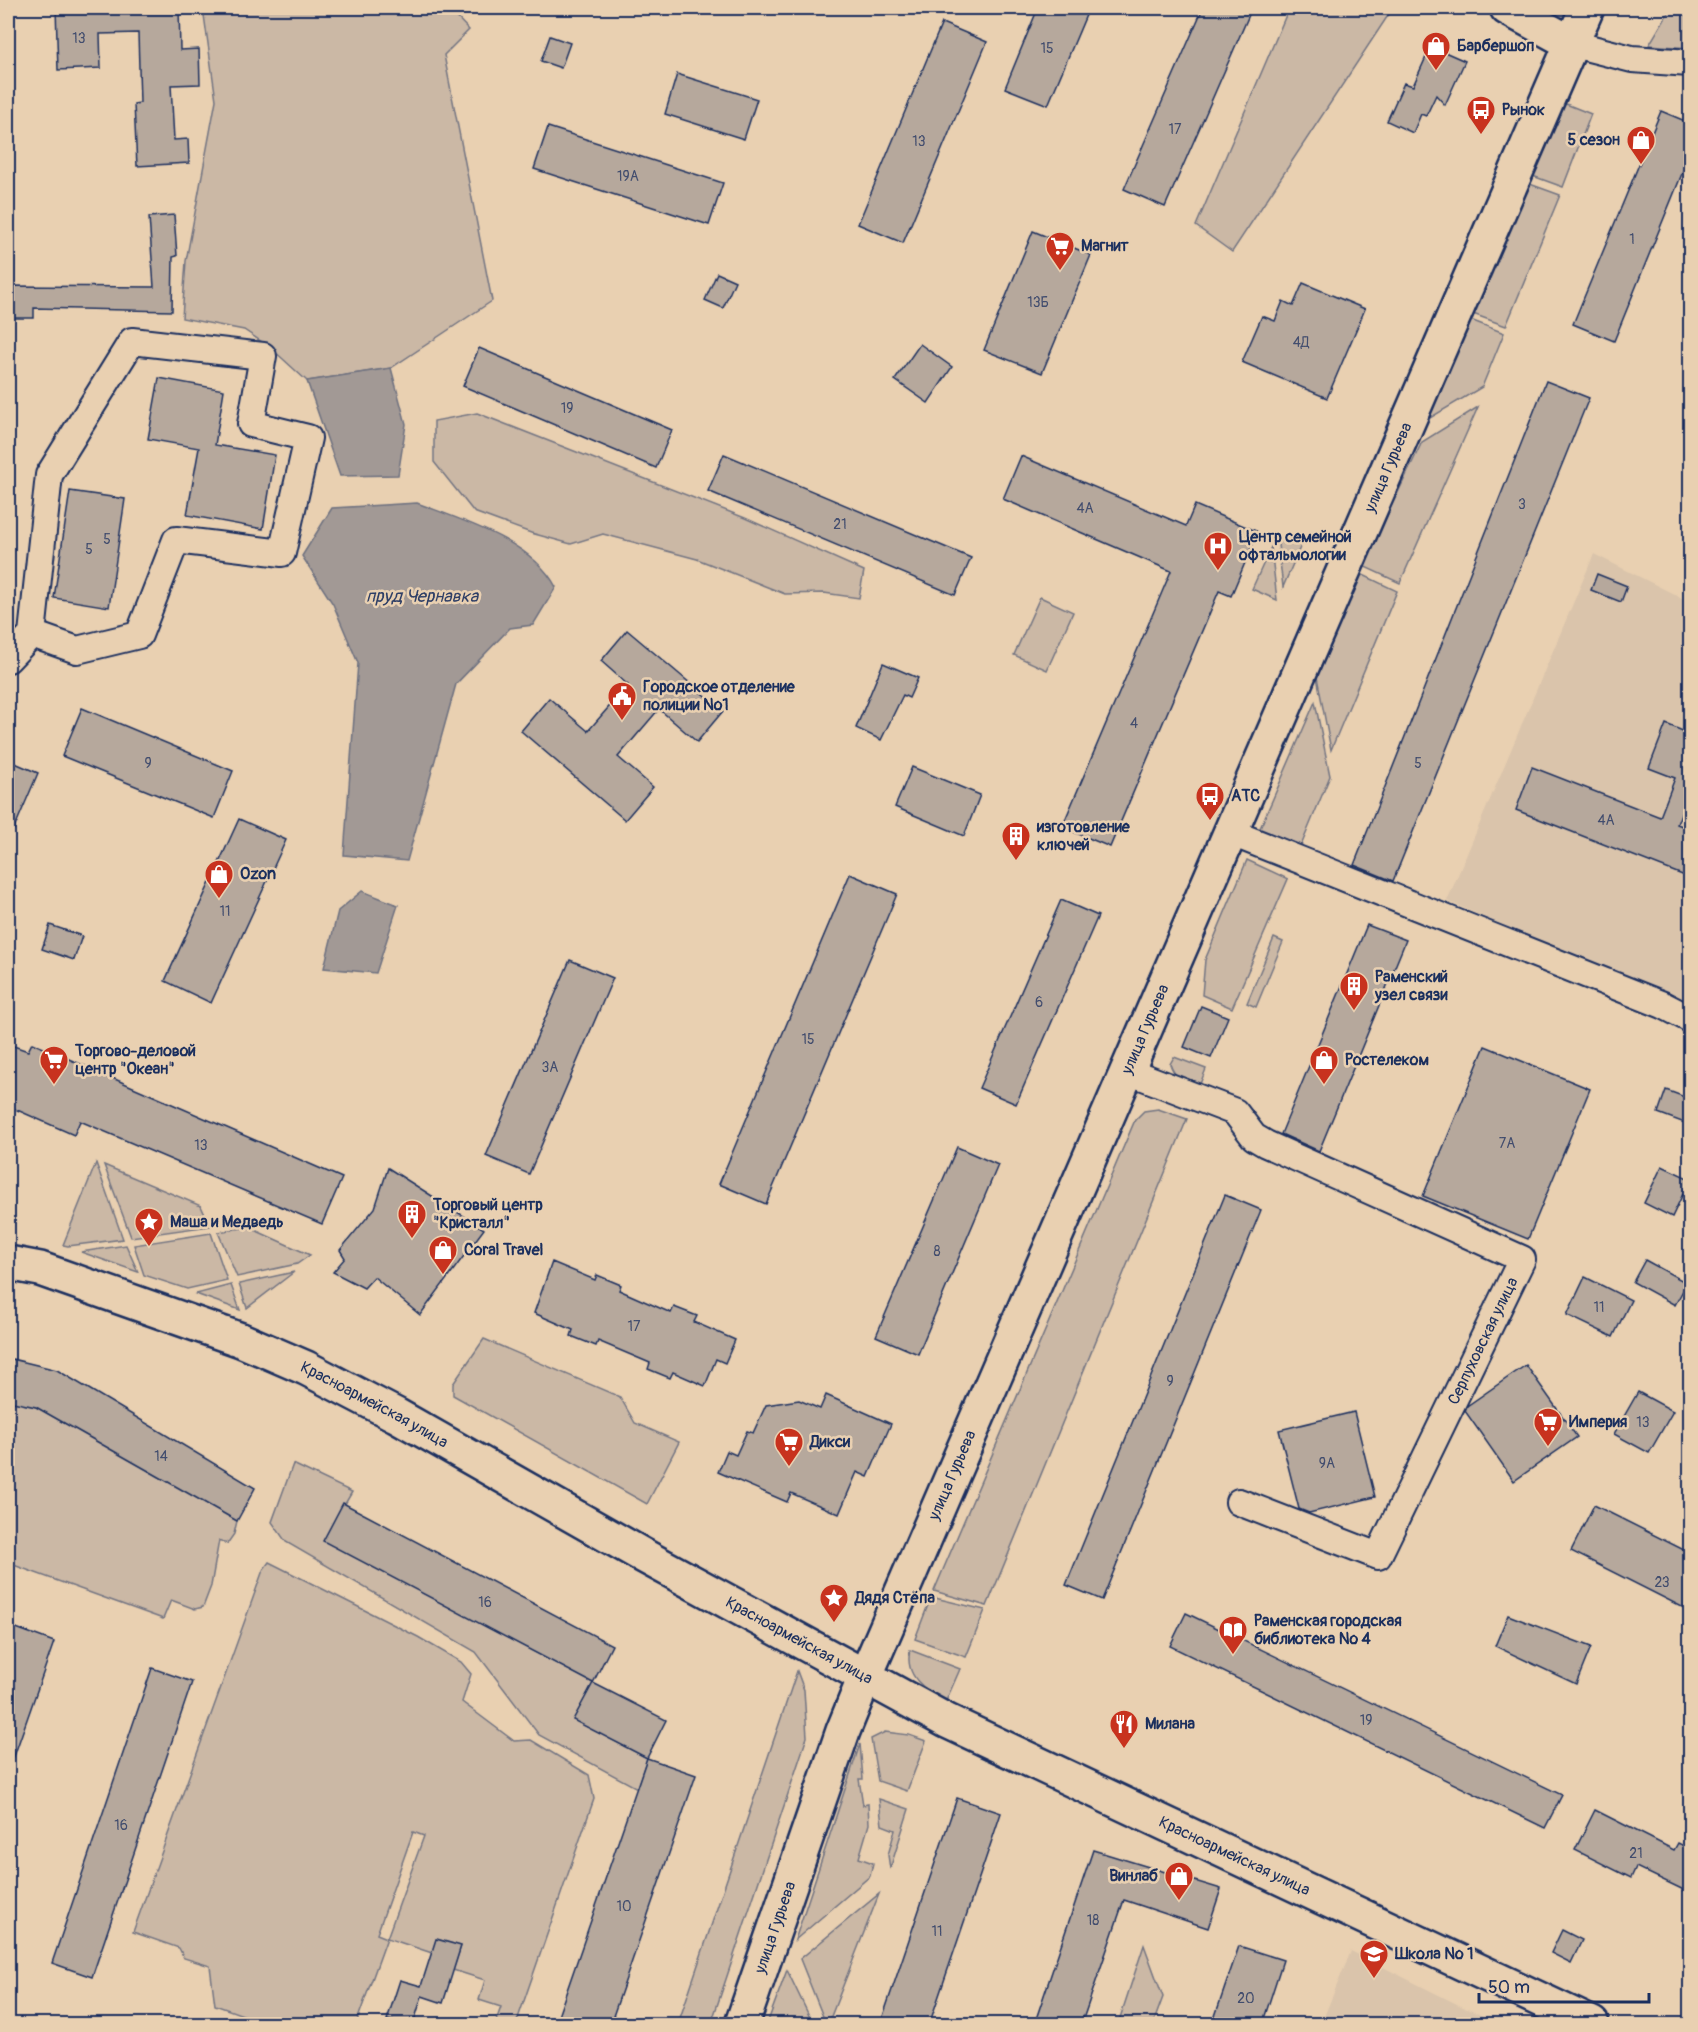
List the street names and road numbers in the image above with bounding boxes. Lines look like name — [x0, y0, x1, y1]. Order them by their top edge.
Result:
street label: улица Гурьева — [1360, 419, 1416, 517]
street label: улица Гурьева — [1117, 981, 1173, 1078]
street label: Серпуховская улица — [1443, 1274, 1523, 1408]
street label: Красноармейская улица — [298, 1357, 452, 1453]
street label: улица Гурьева — [924, 1427, 981, 1524]
street label: Красноармейская улица — [722, 1592, 876, 1689]
street label: Красноармейская улица — [1156, 1812, 1313, 1900]
street label: улица Гурьева — [750, 1879, 800, 1977]

